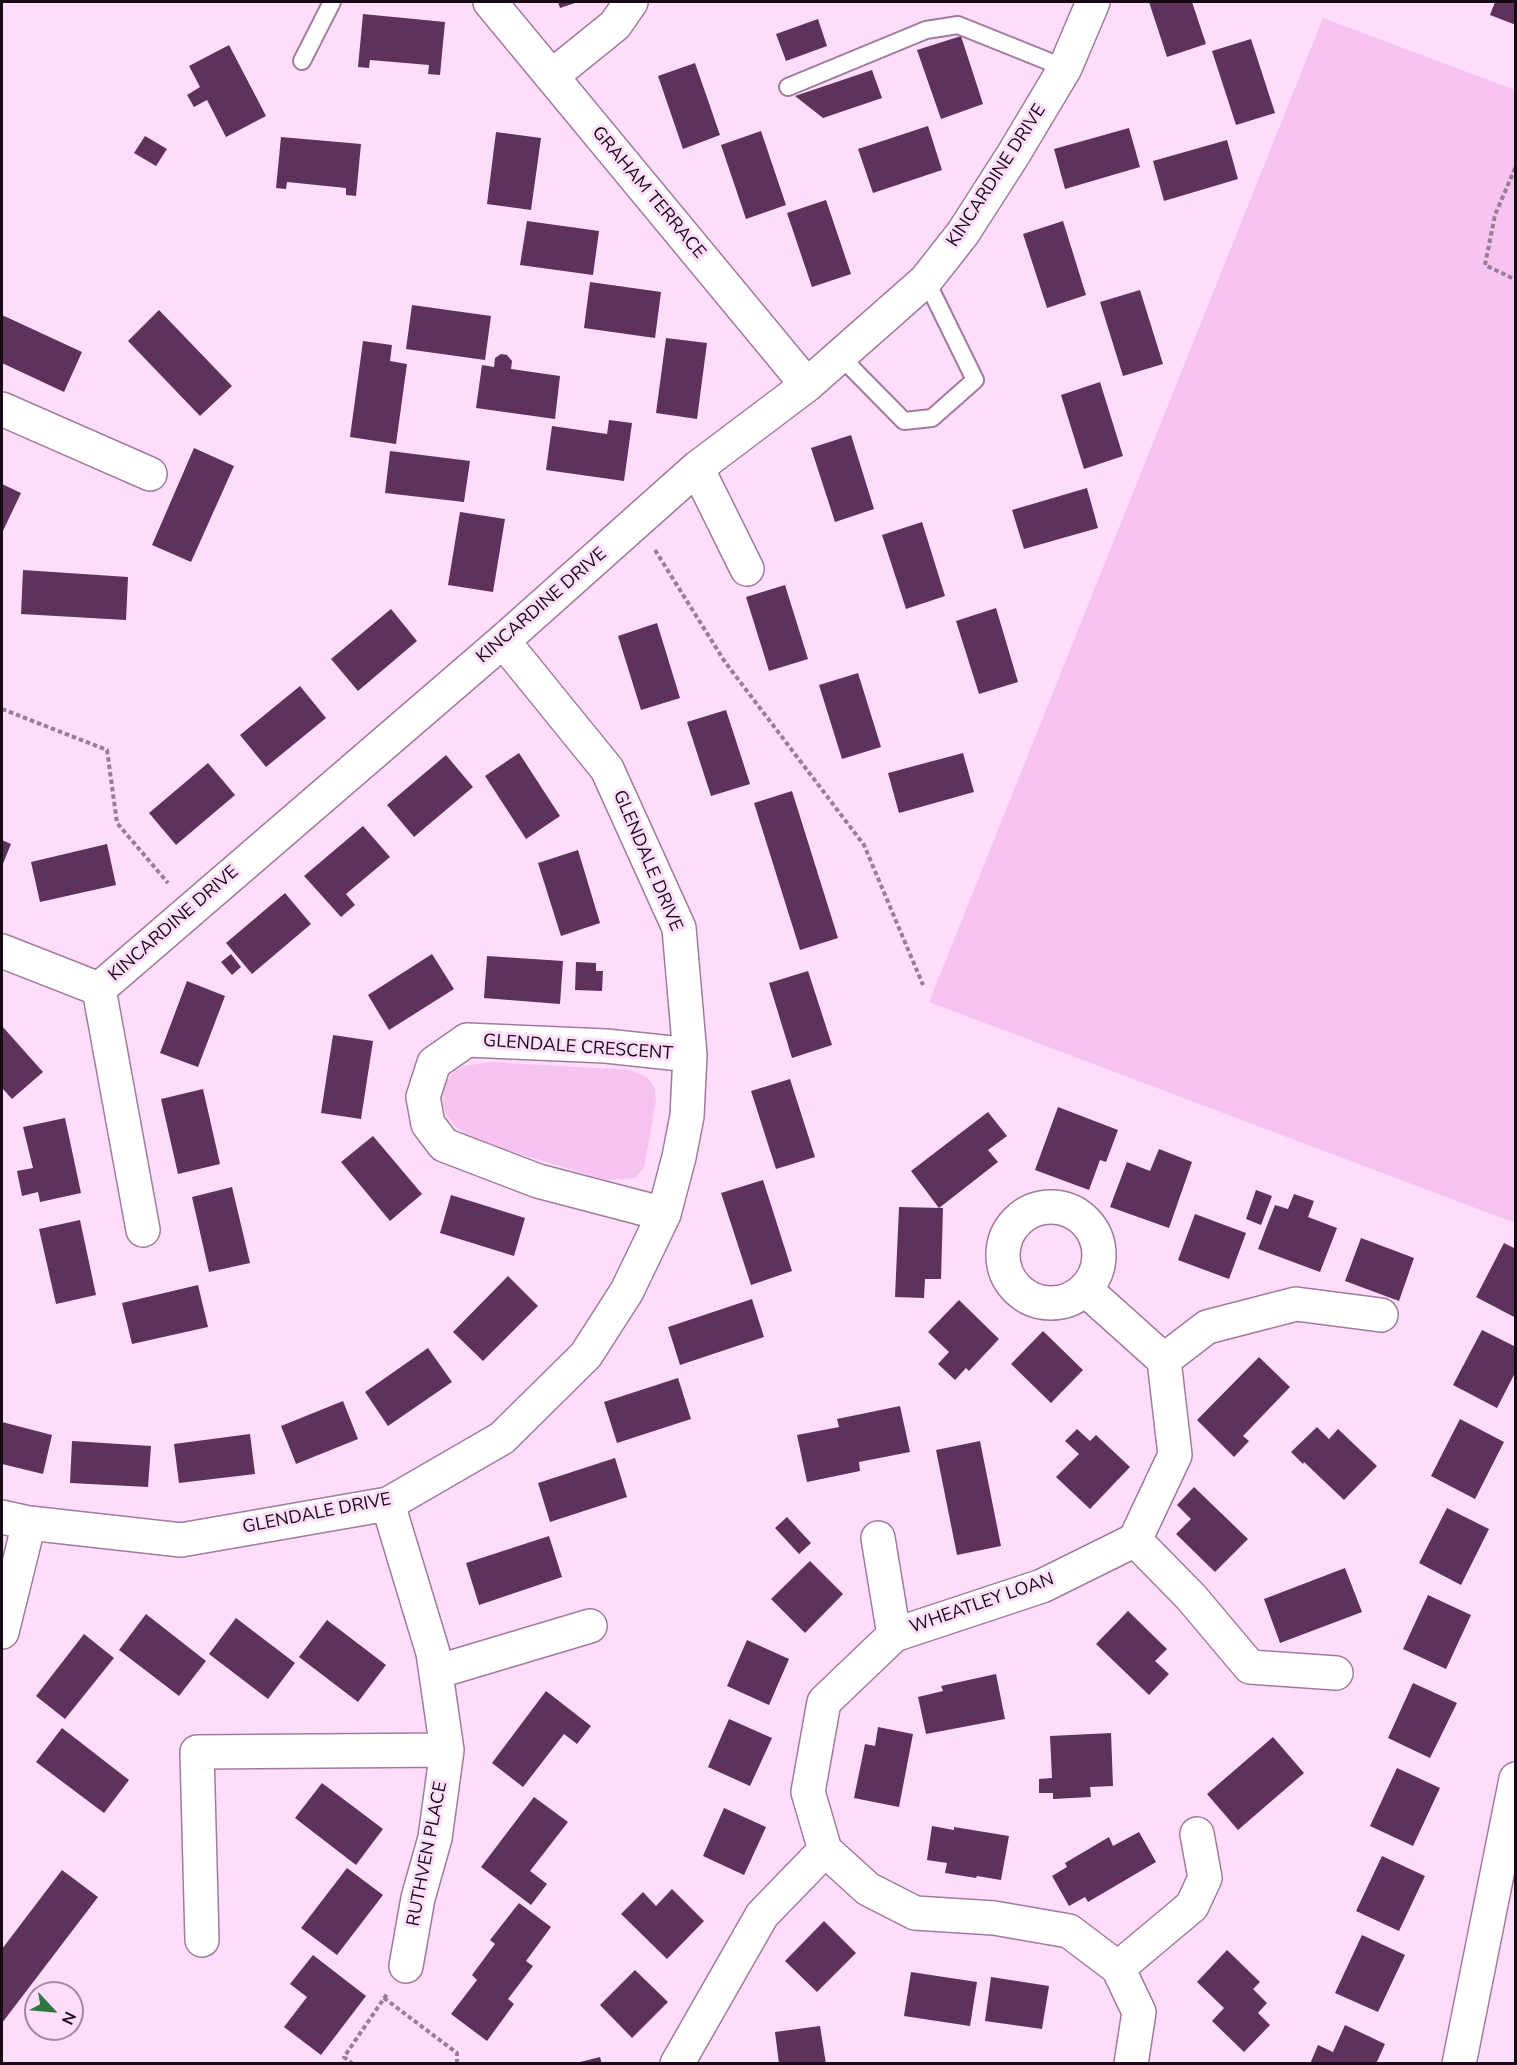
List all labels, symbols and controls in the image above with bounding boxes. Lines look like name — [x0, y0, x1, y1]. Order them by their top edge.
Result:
street label: KINCARDINE DRIVE — [943, 101, 1051, 251]
street label: GRAHAM TERRACE — [587, 123, 709, 263]
street label: KINCARDINE DRIVE — [472, 544, 612, 668]
street label: GLENDALE DRIVE — [608, 787, 686, 935]
street label: KINCARDINE DRIVE — [104, 862, 244, 986]
street label: GLENDALE CRESCENT — [482, 1031, 674, 1065]
street label: GLENDALE DRIVE — [241, 1489, 393, 1539]
street label: WHEATLEY LOAN — [907, 1569, 1057, 1639]
street label: RUTHVEN PLACE — [403, 1780, 453, 1928]
north arrow — [24, 1981, 84, 2041]
text: N — [56, 2008, 81, 2028]

